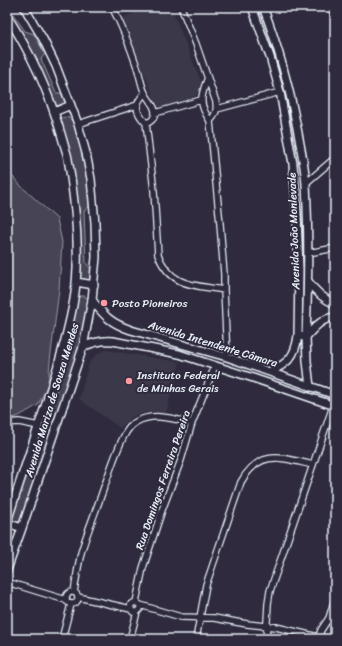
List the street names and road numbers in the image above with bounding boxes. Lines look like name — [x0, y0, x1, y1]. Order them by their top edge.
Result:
street label: Avenida João Monlevade — [282, 171, 306, 291]
street label: Avenida Intendente Câmara — [145, 315, 280, 373]
street label: Avenida Mariza de Souza Mendes — [19, 320, 85, 480]
street label: Rua Domingos Ferreira Pereira — [130, 407, 196, 553]

